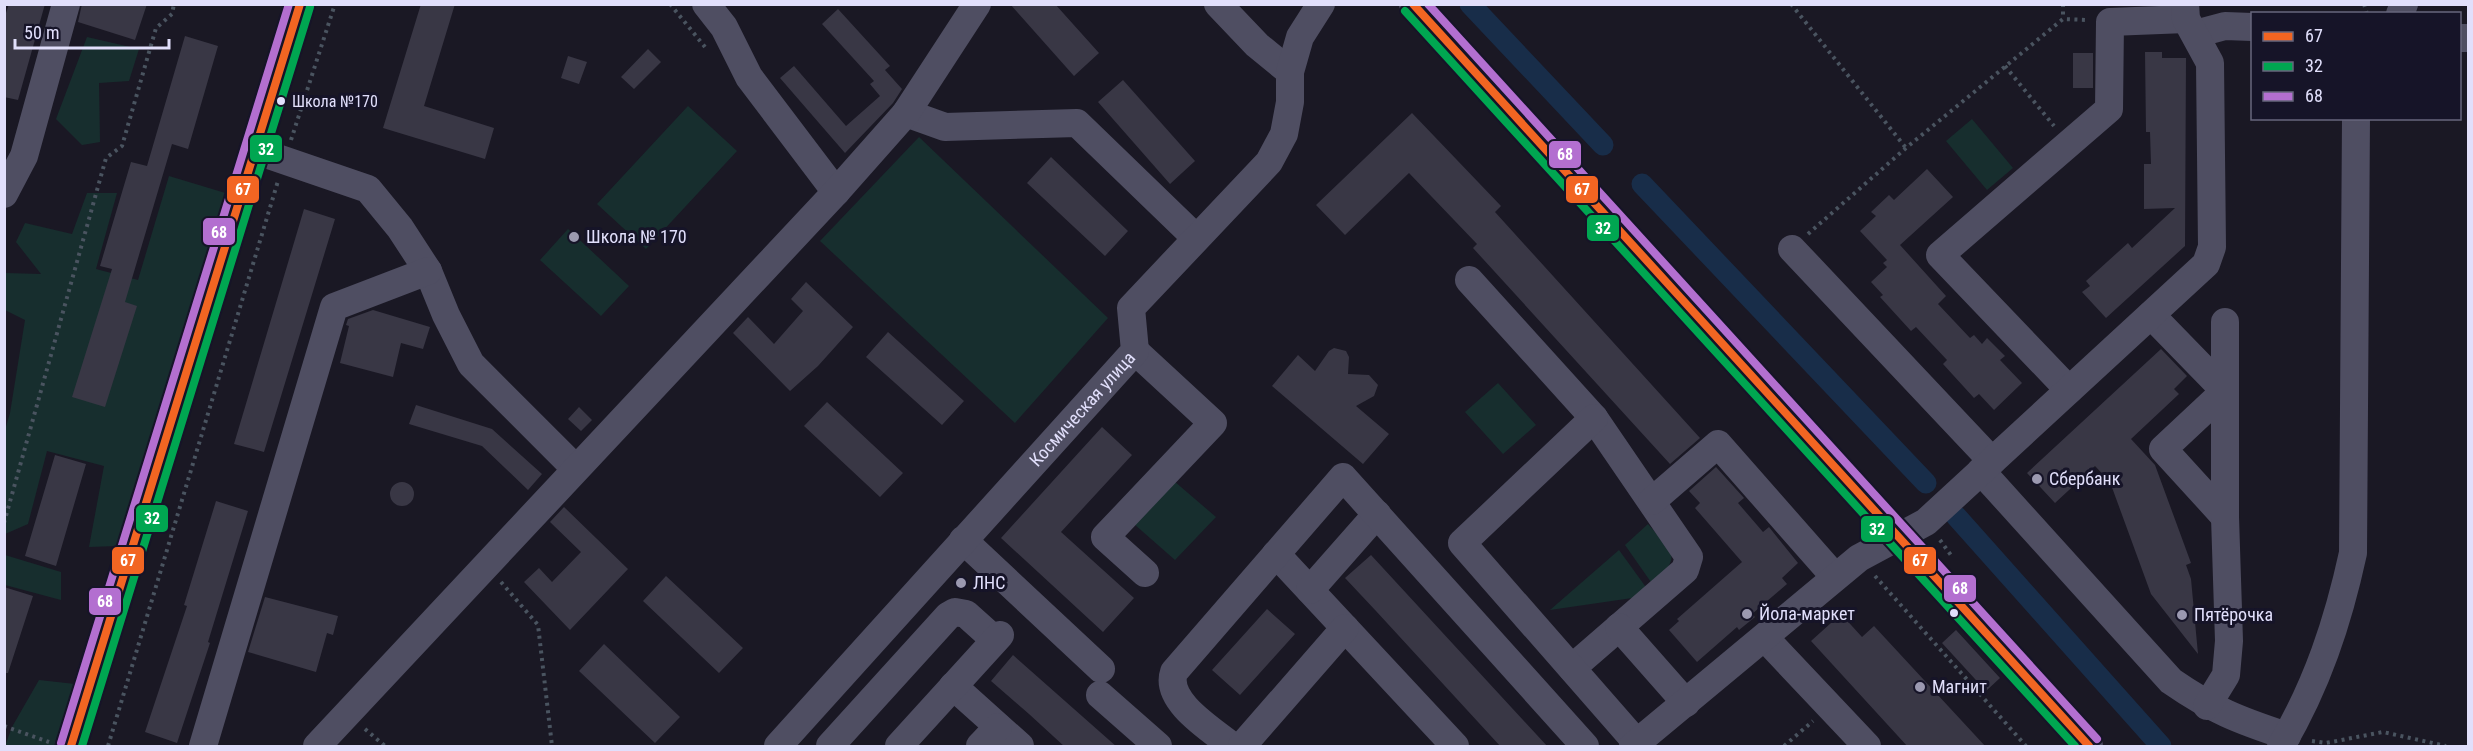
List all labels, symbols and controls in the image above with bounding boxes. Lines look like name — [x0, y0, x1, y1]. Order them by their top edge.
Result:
scale bar — [15, 12, 170, 50]
legend — [2251, 12, 2461, 120]
text: 50 m — [24, 22, 59, 43]
text: 67 — [2305, 25, 2323, 46]
text: 32 — [2305, 55, 2323, 76]
text: 68 — [2305, 85, 2323, 106]
place label: Школа №170 — [292, 92, 378, 111]
marker: Школа №170 — [275, 95, 287, 107]
line badge: 32 — [249, 134, 283, 163]
text: 32 — [258, 140, 274, 159]
line badge: 68 — [1548, 140, 1582, 169]
text: 68 — [1557, 145, 1573, 164]
line badge: 67 — [226, 175, 260, 204]
line badge: 67 — [1565, 175, 1599, 204]
text: 67 — [235, 180, 251, 199]
text: 67 — [1574, 180, 1590, 199]
line badge: 32 — [1586, 214, 1620, 242]
line badge: 68 — [202, 217, 236, 246]
text: 32 — [1595, 219, 1611, 238]
text: 68 — [211, 223, 227, 242]
place label: Школа № 170 — [586, 226, 687, 247]
marker: Школа № 170 — [567, 230, 581, 244]
street label: Космическая улица — [1025, 347, 1139, 470]
place label: Сбербанк — [2049, 468, 2121, 489]
marker: Сбербанк — [2030, 472, 2044, 486]
line badge: 32 — [135, 504, 169, 533]
text: 32 — [144, 509, 160, 528]
line badge: 32 — [1860, 515, 1894, 543]
text: 32 — [1869, 520, 1885, 539]
line badge: 67 — [111, 546, 145, 575]
line badge: 67 — [1903, 546, 1937, 575]
text: 67 — [120, 551, 136, 570]
text: 67 — [1912, 551, 1928, 570]
place label: ЛНС — [973, 572, 1005, 593]
line badge: 68 — [1943, 574, 1977, 603]
marker: ЛНС — [954, 576, 968, 590]
text: 68 — [1952, 579, 1968, 598]
line badge: 68 — [88, 587, 122, 616]
text: 68 — [97, 592, 113, 611]
place label: Йола-маркет — [1759, 603, 1855, 624]
place label: Пятёрочка — [2194, 604, 2273, 625]
marker: Йола-маркет — [1740, 607, 1754, 621]
unlabelled marker — [1948, 607, 1960, 619]
marker: Пятёрочка — [2175, 608, 2189, 622]
place label: Магнит — [1932, 676, 1987, 697]
marker: Магнит — [1913, 680, 1927, 694]

